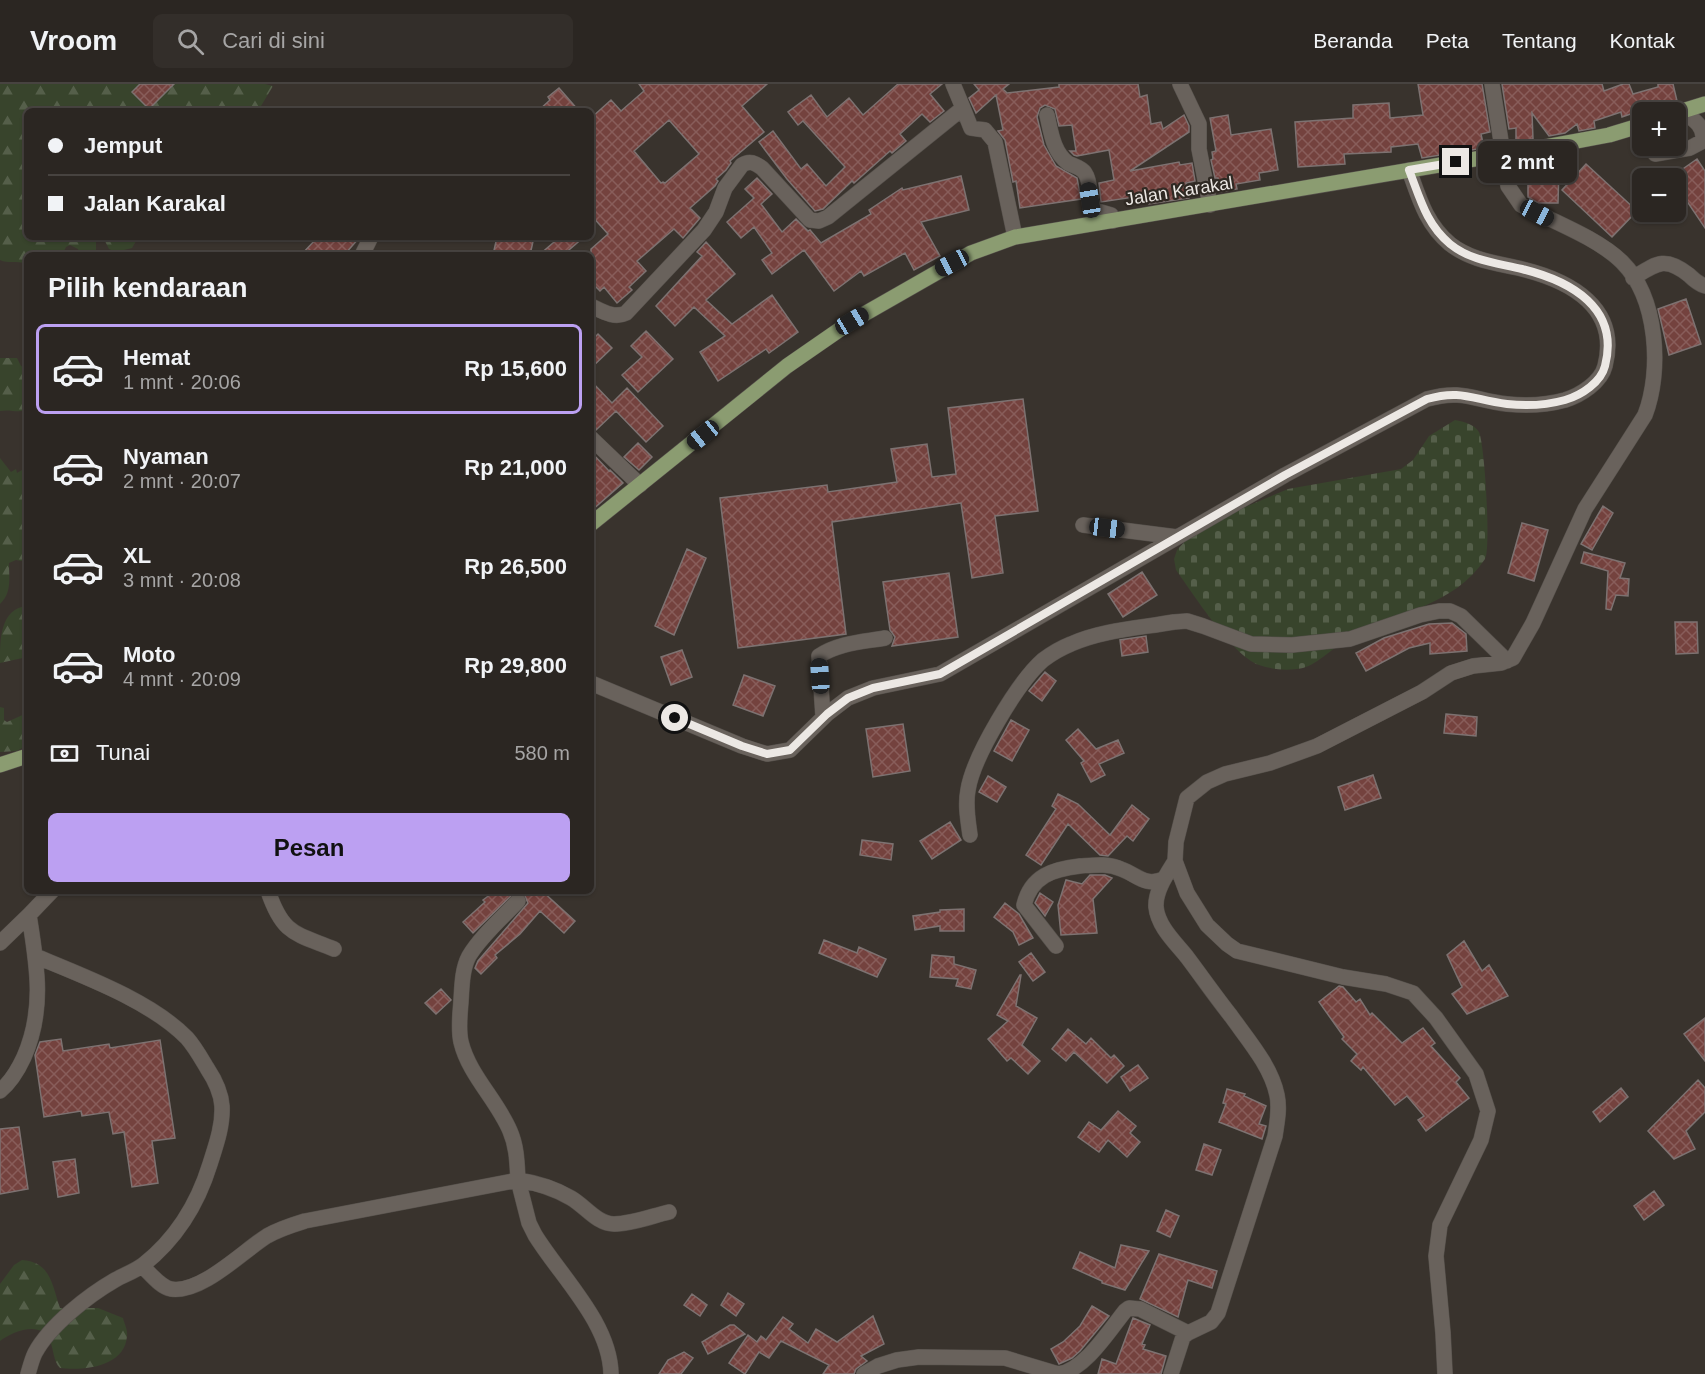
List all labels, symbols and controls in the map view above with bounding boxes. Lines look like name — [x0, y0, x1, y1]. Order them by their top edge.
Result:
search box — [153, 14, 573, 68]
text: Vroom — [30, 25, 117, 56]
icon: search — [174, 25, 207, 58]
text: Cari di sini — [222, 28, 325, 53]
text: Beranda — [1313, 29, 1393, 52]
text: Peta — [1426, 29, 1469, 52]
text: Tentang — [1502, 29, 1577, 52]
text: Kontak — [1610, 29, 1675, 52]
map controls — [1632, 102, 1686, 222]
button: + — [1632, 102, 1686, 156]
text: Jemput — [84, 133, 162, 158]
callout: 2 mnt — [1477, 141, 1576, 183]
route end — [1442, 148, 1469, 175]
text: 2 mnt — [1501, 151, 1554, 173]
button: − — [1632, 168, 1686, 222]
street label: Jalan Karakal — [1124, 173, 1234, 209]
car — [1078, 181, 1102, 219]
text: Jalan Karakal — [84, 191, 226, 216]
car — [1517, 197, 1557, 229]
car — [932, 247, 972, 279]
text: Pilih kendaraan — [48, 273, 248, 303]
car — [832, 304, 872, 338]
icon: car — [51, 342, 105, 396]
text: Hemat — [123, 345, 190, 370]
text: Rp 15,600 — [464, 356, 567, 381]
text: 1 mnt · 20:06 — [123, 371, 241, 393]
car — [683, 417, 723, 453]
icon: car — [51, 441, 105, 495]
text: Nyaman — [123, 444, 209, 469]
text: Rp 21,000 — [464, 455, 567, 480]
text: 2 mnt · 20:07 — [123, 470, 241, 492]
car — [1088, 517, 1126, 539]
icon: car — [51, 540, 105, 594]
text: XL — [123, 543, 151, 568]
text: Rp 26,500 — [464, 554, 567, 579]
text: 3 mnt · 20:08 — [123, 569, 241, 591]
icon: car — [51, 639, 105, 693]
text: Moto — [123, 642, 176, 667]
text: Rp 29,800 — [464, 653, 567, 678]
car — [810, 657, 830, 695]
text: 4 mnt · 20:09 — [123, 668, 241, 690]
route start — [661, 704, 688, 731]
icon: cash — [48, 737, 81, 770]
text: Tunai — [96, 740, 150, 765]
text: 580 m — [514, 742, 570, 764]
button: Pesan — [48, 813, 570, 882]

